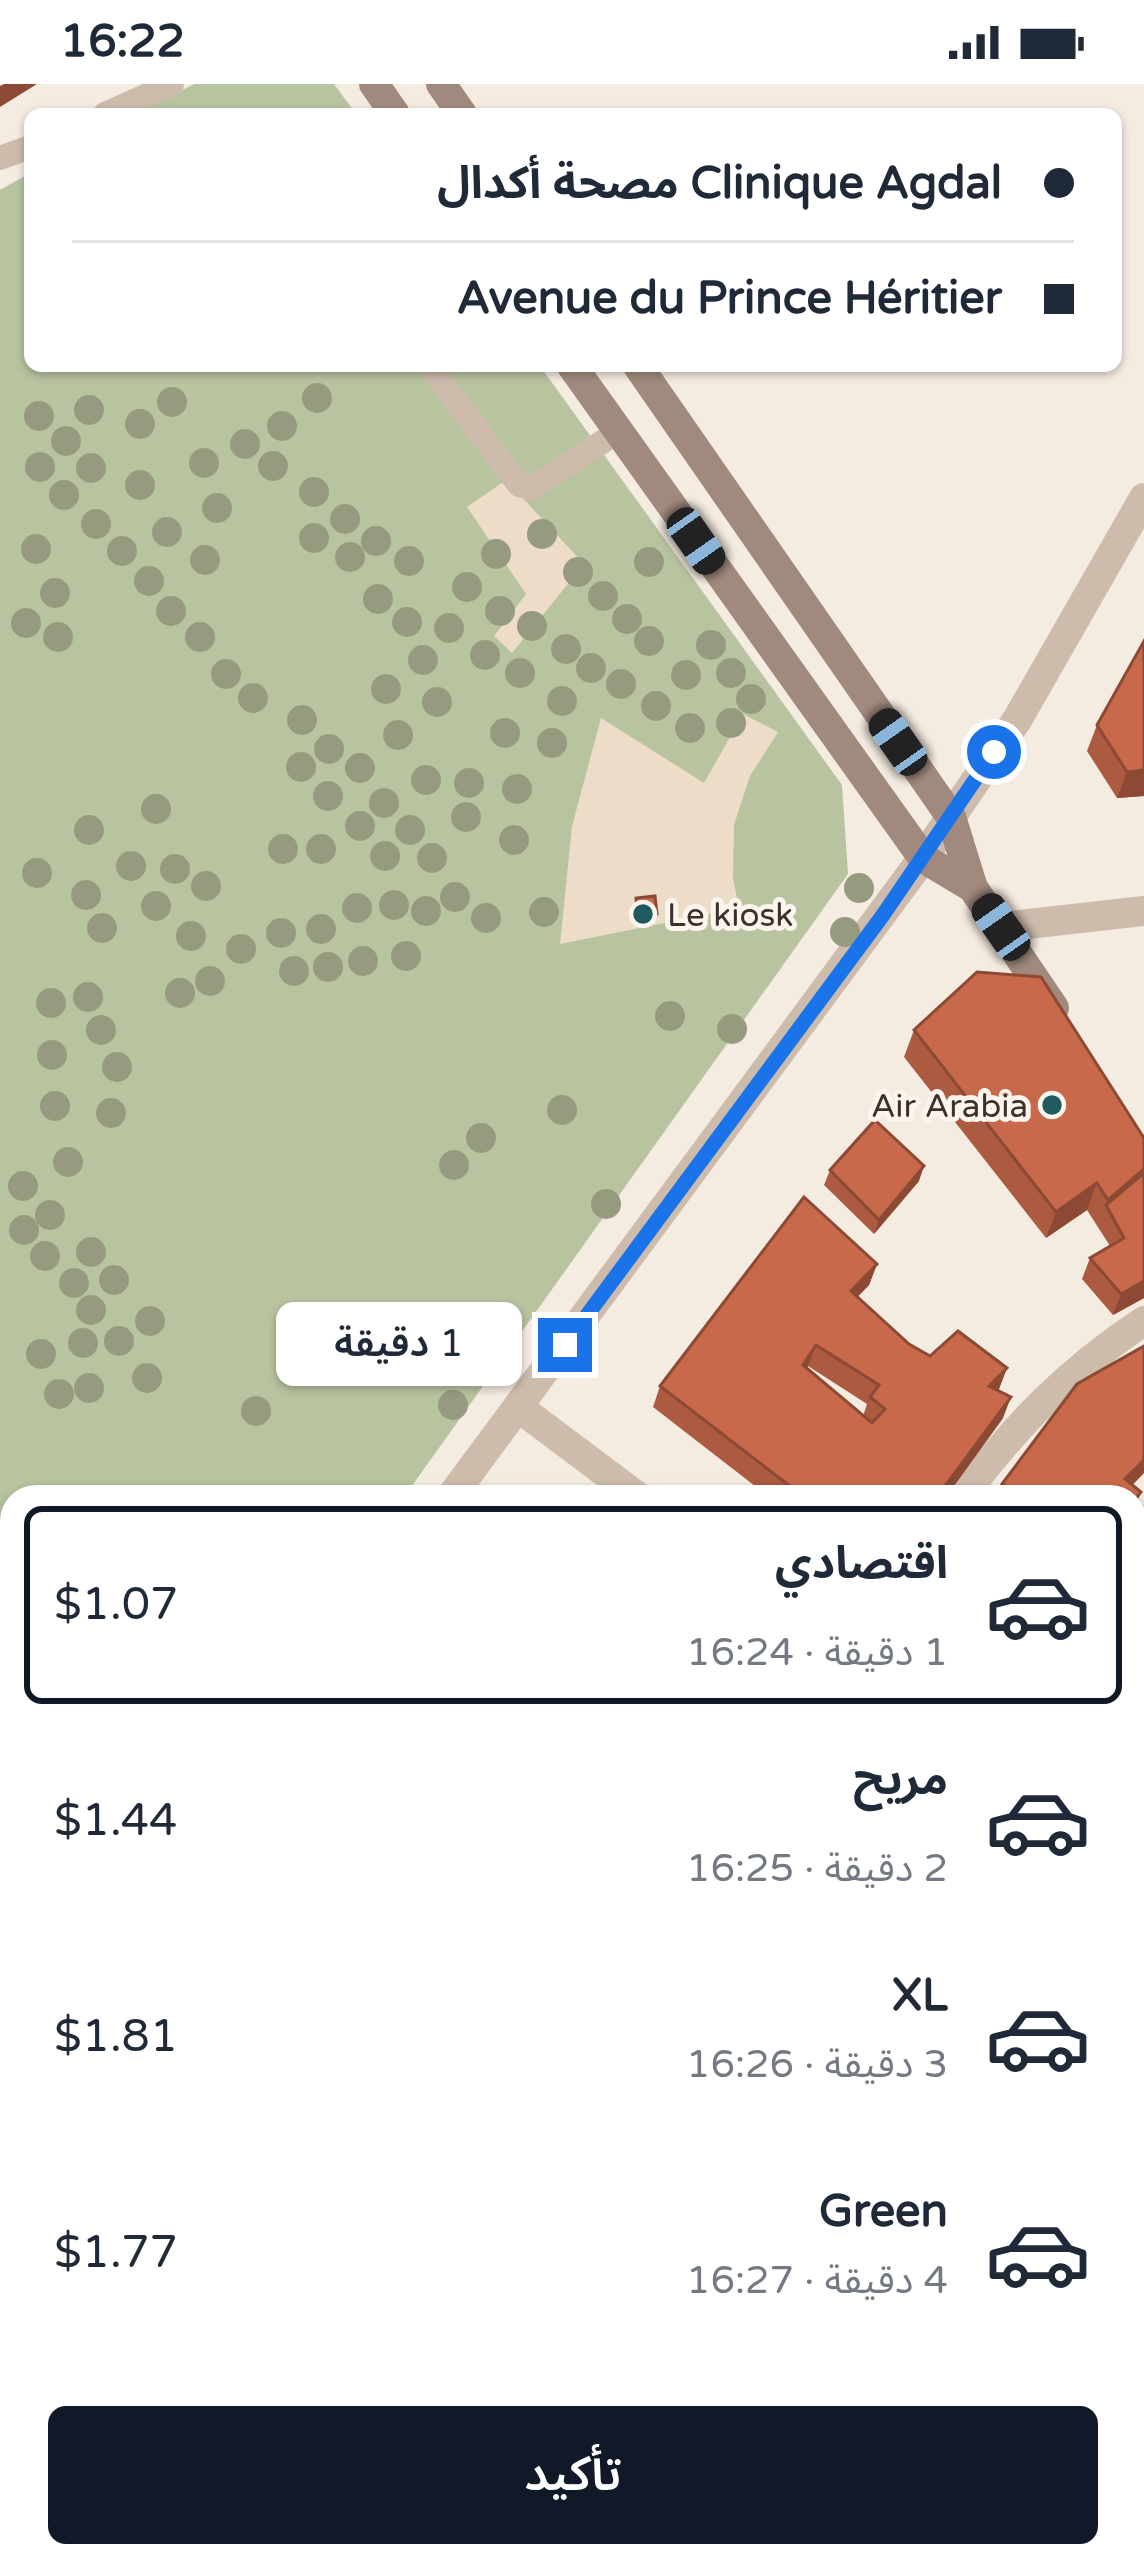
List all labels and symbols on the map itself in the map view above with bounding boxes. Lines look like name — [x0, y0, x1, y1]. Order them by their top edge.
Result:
car — [661, 501, 731, 581]
car — [863, 702, 933, 782]
route start — [967, 725, 1021, 779]
car — [966, 887, 1036, 967]
place label: Le kiosk — [667, 896, 793, 935]
marker: Le kiosk — [630, 901, 656, 927]
place label: Air Arabia — [871, 1087, 1028, 1126]
marker: Air Arabia — [1039, 1092, 1065, 1118]
callout: 1 دقيقة — [277, 1303, 523, 1387]
route end — [538, 1318, 592, 1372]

